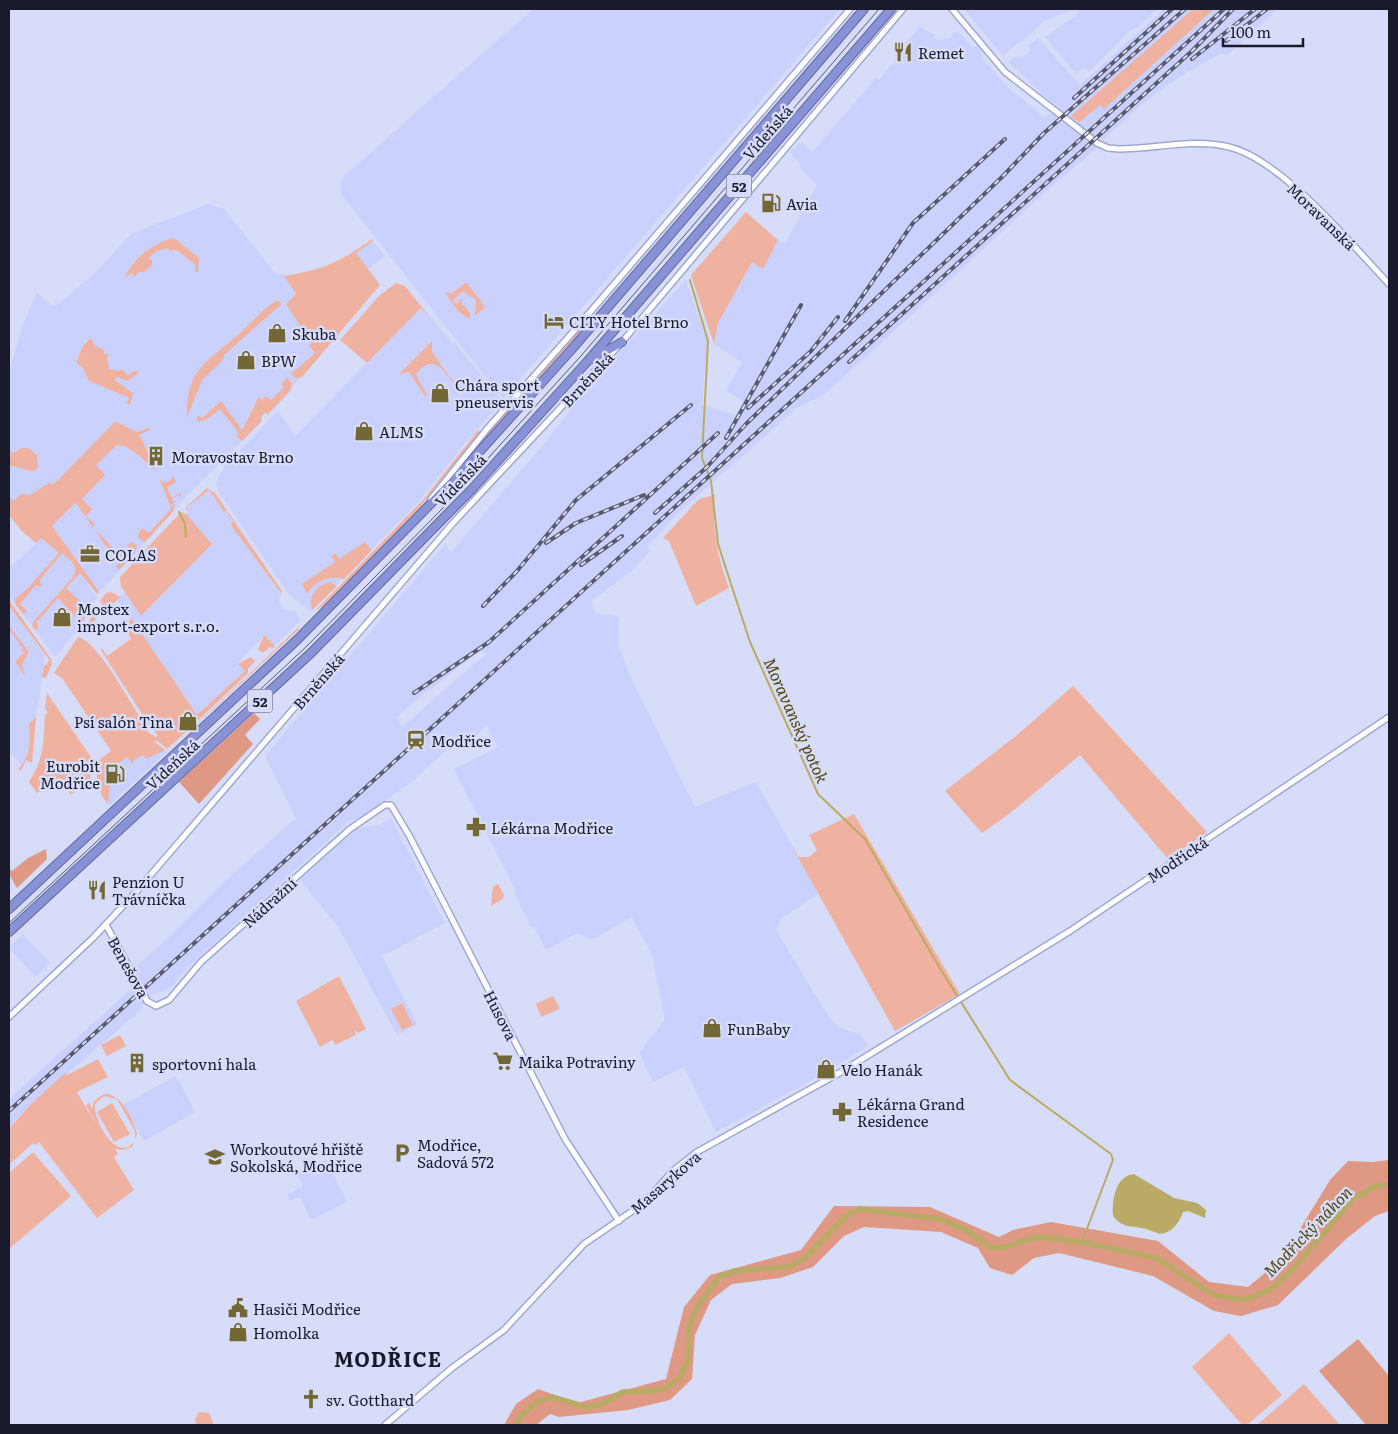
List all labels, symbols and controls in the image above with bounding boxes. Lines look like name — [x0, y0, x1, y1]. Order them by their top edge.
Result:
scale bar — [1223, 15, 1303, 47]
text: 100 m — [1230, 20, 1271, 43]
restaurant icon: Remet — [892, 41, 914, 63]
place label: Remet — [918, 41, 964, 64]
street label: Vídeňská — [737, 99, 798, 165]
road number: 52 — [726, 175, 752, 198]
street label: Moravanská — [1282, 177, 1362, 256]
fuel station icon: Avia — [760, 192, 782, 214]
place label: Avia — [786, 192, 819, 215]
hotel icon: CITY Hotel Brno — [543, 310, 565, 332]
place label: CITY Hotel Brno — [569, 310, 689, 333]
shop icon: Skuba — [266, 322, 288, 344]
place label: Skuba — [292, 322, 337, 345]
street label: Brněnská — [555, 346, 619, 412]
shop icon: BPW — [235, 349, 257, 371]
place label: BPW — [261, 349, 297, 372]
place label: Chára sport pneuservis — [455, 373, 539, 413]
shop icon: Chára sport pneuservis — [429, 382, 451, 404]
shop icon: ALMS — [353, 420, 375, 442]
place label: ALMS — [379, 420, 423, 443]
building icon: Moravostav Brno — [145, 445, 167, 467]
place label: Moravostav Brno — [171, 445, 294, 468]
street label: Vídeňská — [429, 448, 492, 512]
office icon: COLAS — [79, 543, 101, 565]
place label: COLAS — [105, 543, 156, 566]
place label: Mostex import-export s.r.o. — [77, 597, 220, 637]
shop icon: Mostex import-export s.r.o. — [51, 606, 73, 628]
street label: Brněnská — [287, 647, 350, 714]
water label: Moravanský potok — [759, 653, 835, 787]
road number: 52 — [248, 689, 272, 712]
place label: Psí salón Tina — [74, 710, 174, 733]
shop icon: Psí salón Tina — [177, 710, 199, 732]
station icon: Modřice — [405, 729, 427, 751]
place label: Modřice — [431, 729, 491, 752]
street label: Vídeňská — [140, 732, 205, 795]
place label: Eurobit Modřice — [40, 754, 100, 794]
fuel station icon: Eurobit Modřice — [104, 763, 126, 785]
pharmacy icon: Lékárna Modřice — [465, 816, 487, 838]
place label: Lékárna Modřice — [491, 816, 613, 839]
street label: Modřická — [1142, 830, 1213, 888]
place label: Penzion U Trávníčka — [112, 870, 187, 910]
street label: Nádražní — [237, 871, 301, 933]
restaurant icon: Penzion U Trávníčka — [86, 879, 108, 901]
street label: Benešova — [103, 932, 156, 1003]
street label: Husova — [479, 986, 524, 1045]
shop icon: FunBaby — [701, 1017, 723, 1039]
place label: FunBaby — [727, 1017, 791, 1040]
supermarket icon: Maika Potraviny — [492, 1050, 514, 1072]
place label: Maika Potraviny — [518, 1050, 636, 1073]
building icon: sportovní hala — [126, 1052, 148, 1074]
place label: sportovní hala — [152, 1052, 257, 1075]
shop icon: Velo Hanák — [815, 1058, 837, 1080]
place label: Velo Hanák — [841, 1058, 923, 1081]
place label: Lékárna Grand Residence — [857, 1092, 965, 1132]
pharmacy icon: Lékárna Grand Residence — [831, 1101, 853, 1123]
place label: Modřice, Sadová 572 — [417, 1133, 494, 1173]
place label: Workoutové hřiště Sokolská, Modřice — [230, 1137, 364, 1177]
parking icon: Modřice, Sadová 572 — [391, 1142, 413, 1164]
street label: Masarykova — [625, 1144, 706, 1219]
school or university icon: Workoutové hřiště Sokolská, Modřice — [204, 1146, 226, 1168]
water label: Modřický náhon — [1257, 1180, 1357, 1282]
public building icon: Hasiči Modřice — [227, 1297, 249, 1319]
place label: Hasiči Modřice — [253, 1297, 361, 1320]
shop icon: Homolka — [227, 1321, 249, 1343]
place label: Homolka — [253, 1321, 320, 1344]
district label: MODŘICE — [334, 1343, 442, 1373]
church icon: sv. Gotthard — [300, 1388, 322, 1410]
place label: sv. Gotthard — [326, 1388, 414, 1411]

